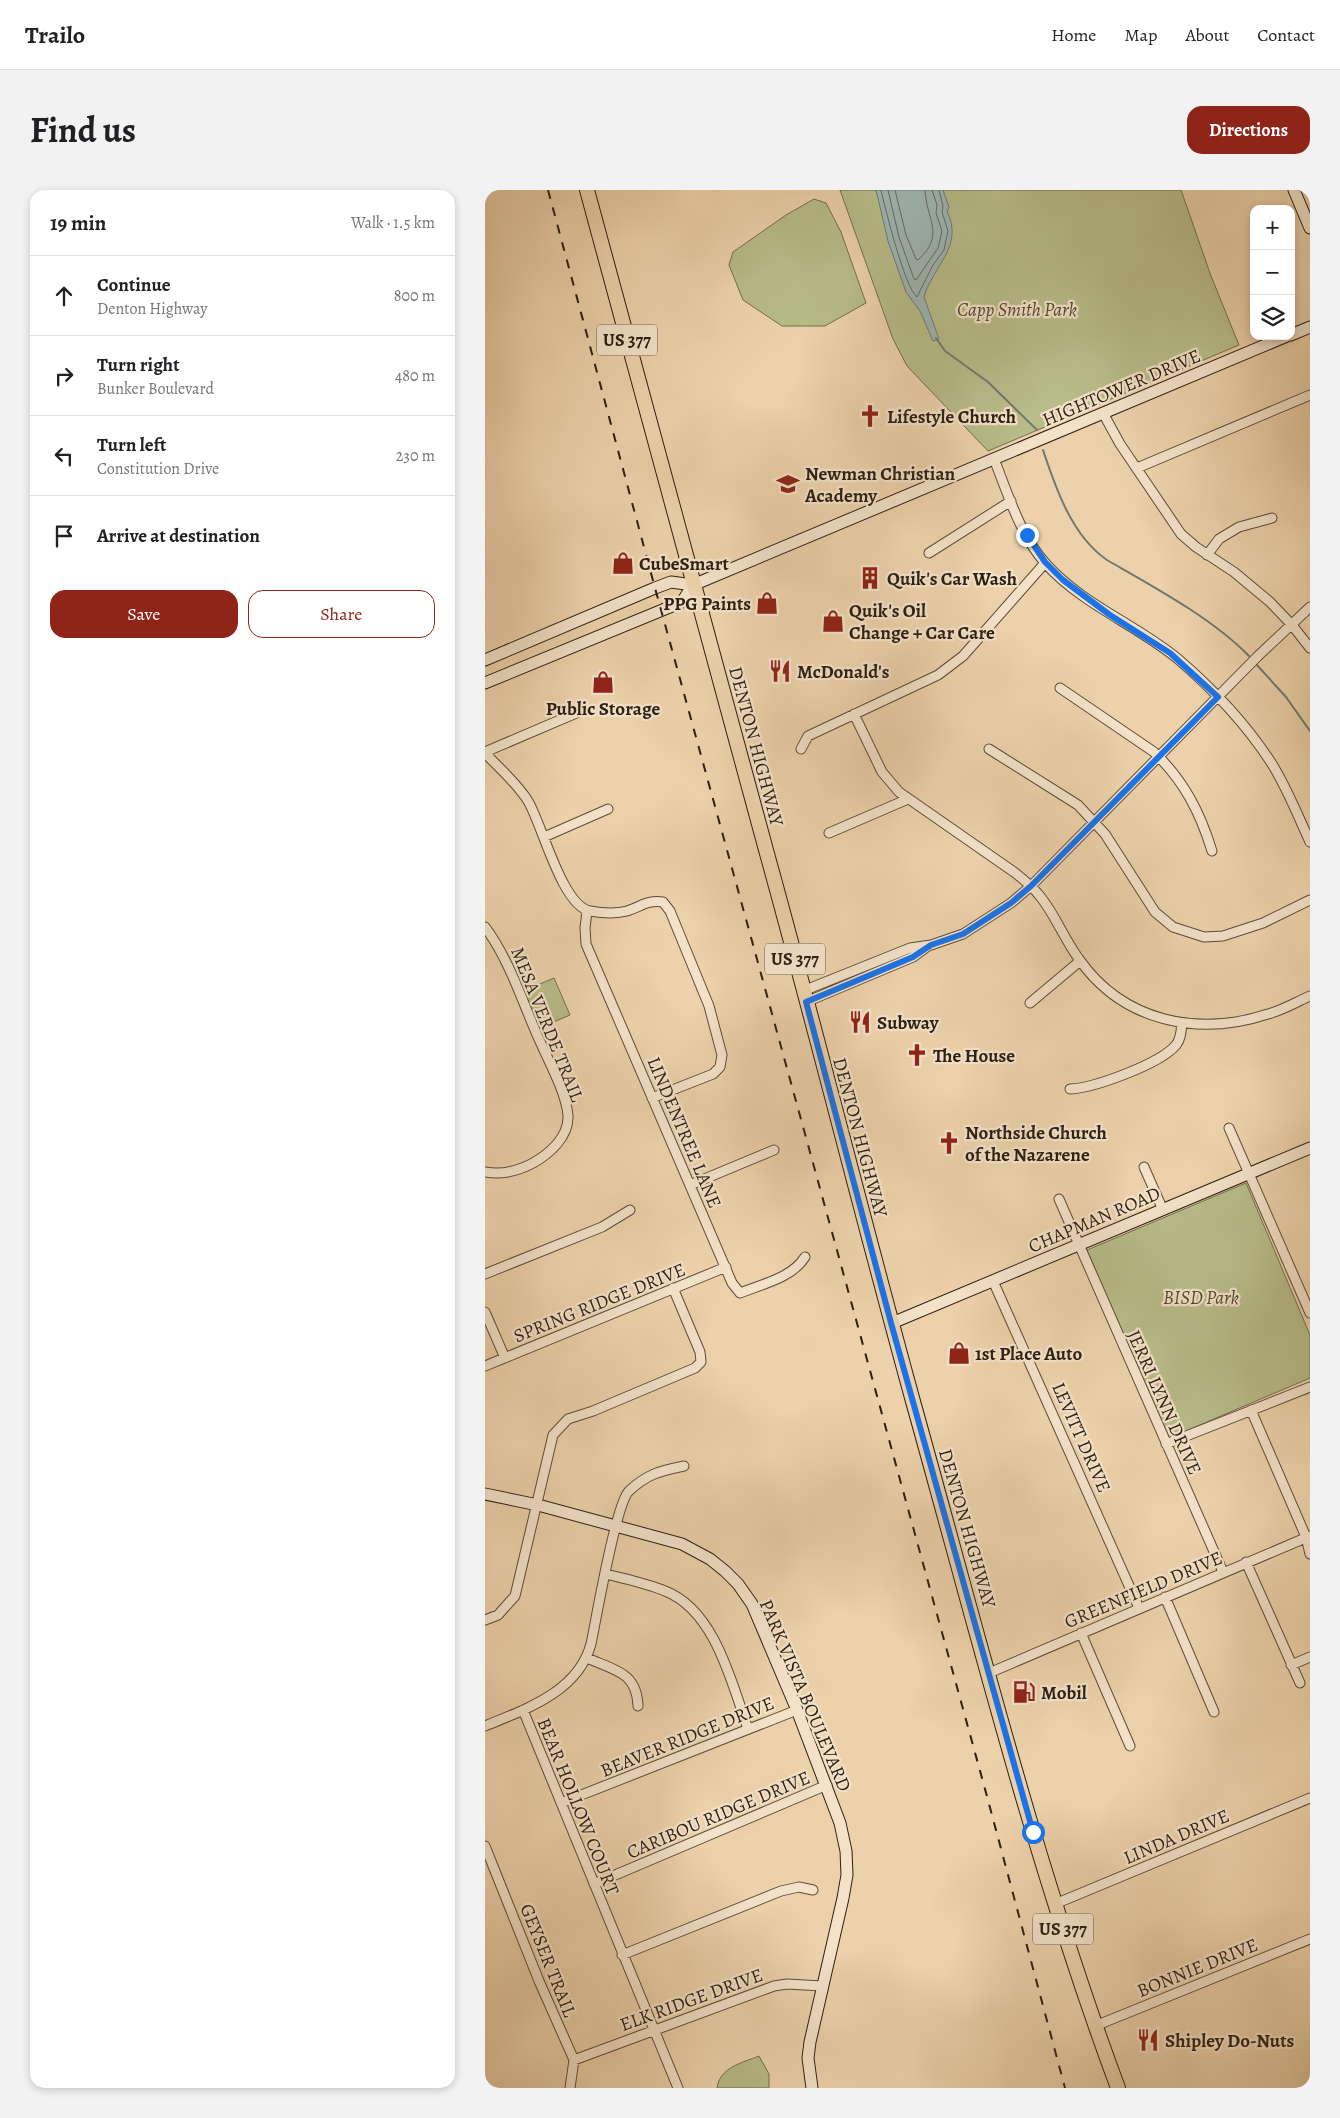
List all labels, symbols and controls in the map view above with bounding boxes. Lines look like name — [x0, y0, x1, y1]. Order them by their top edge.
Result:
text: Trailo — [25, 19, 85, 51]
text: Home — [1051, 23, 1096, 47]
text: Map — [1124, 23, 1157, 47]
text: About — [1185, 23, 1229, 47]
text: Contact — [1257, 23, 1315, 47]
text: Find us — [30, 106, 136, 154]
button: Directions — [1187, 106, 1310, 154]
map controls — [1250, 205, 1295, 340]
button: + — [1250, 205, 1295, 250]
text: 19 min — [50, 209, 106, 237]
text: Walk · 1.5 km — [351, 212, 435, 234]
button: − — [1250, 250, 1295, 295]
text: Continue — [97, 272, 171, 298]
icon: ahead — [50, 282, 78, 310]
text: 800 m — [394, 285, 435, 307]
button: layers — [1250, 295, 1295, 340]
park label: Capp Smith Park — [957, 297, 1077, 323]
text: Denton Highway — [97, 298, 207, 320]
road number: US 377 — [597, 324, 657, 356]
street label: HIGHTOWER DRIVE — [1038, 343, 1204, 433]
text: Turn right — [97, 352, 179, 378]
icon: right — [50, 362, 78, 390]
text: 480 m — [395, 365, 435, 387]
text: Bunker Boulevard — [97, 378, 214, 400]
church icon: Lifestyle Church — [857, 403, 883, 429]
place label: Lifestyle Church — [887, 404, 1016, 430]
text: Turn left — [97, 432, 166, 458]
icon: left — [50, 442, 78, 470]
text: 230 m — [396, 445, 435, 467]
text: Constitution Drive — [97, 458, 219, 480]
place label: Newman Christian Academy — [804, 461, 956, 509]
school or university icon: Newman Christian Academy — [775, 471, 801, 497]
icon: arrive — [50, 522, 78, 550]
text: Arrive at destination — [97, 523, 260, 549]
route end — [1016, 524, 1039, 547]
shop icon: CubeSmart — [610, 550, 636, 576]
place label: CubeSmart — [639, 551, 729, 577]
building icon: Quik's Car Wash — [857, 565, 883, 591]
place label: Quik's Car Wash — [887, 566, 1017, 592]
button: Save — [50, 590, 238, 638]
button: Share — [248, 590, 435, 638]
shop icon: PPG Paints — [754, 590, 780, 616]
place label: PPG Paints — [663, 591, 751, 617]
place label: Quik's Oil Change + Car Care — [849, 598, 995, 646]
shop icon: Quik's Oil Change + Car Care — [820, 608, 846, 634]
restaurant icon: McDonald's — [767, 658, 793, 684]
place label: McDonald's — [797, 659, 890, 685]
street label: DENTON HIGHWAY — [722, 664, 790, 830]
shop icon: Public Storage — [590, 669, 616, 695]
place label: Public Storage — [546, 696, 661, 722]
street label: MESA VERDE TRAIL — [504, 943, 590, 1106]
road number: US 377 — [765, 944, 825, 974]
restaurant icon: Subway — [847, 1009, 873, 1035]
place label: Subway — [877, 1010, 940, 1036]
church icon: The House — [904, 1042, 930, 1068]
place label: The House — [933, 1043, 1015, 1069]
street label: LINDENTREE LANE — [640, 1053, 728, 1212]
street label: DENTON HIGHWAY — [826, 1055, 894, 1221]
place label: Northside Church of the Nazarene — [965, 1120, 1107, 1168]
church icon: Northside Church of the Nazarene — [936, 1130, 962, 1156]
street label: CHAPMAN ROAD — [1024, 1180, 1164, 1259]
street label: SPRING RIDGE DRIVE — [510, 1257, 689, 1349]
park label: BISD Park — [1163, 1285, 1239, 1311]
street label: JERRI LYNN DRIVE — [1121, 1326, 1208, 1479]
shop icon: 1st Place Auto — [946, 1340, 972, 1366]
place label: 1st Place Auto — [975, 1341, 1082, 1367]
street label: LEVITT DRIVE — [1045, 1378, 1117, 1497]
street label: DENTON HIGHWAY — [932, 1446, 1002, 1612]
street label: GREENFIELD DRIVE — [1060, 1545, 1226, 1635]
street label: PARK VISTA BOULEVARD — [753, 1595, 857, 1795]
fuel station icon: Mobil — [1011, 1679, 1037, 1705]
place label: Mobil — [1041, 1680, 1087, 1706]
street label: BEAVER RIDGE DRIVE — [597, 1690, 778, 1784]
street label: BEAR HOLLOW COURT — [531, 1714, 626, 1900]
street label: CARIBOU RIDGE DRIVE — [623, 1765, 814, 1865]
street label: LINDA DRIVE — [1120, 1803, 1233, 1871]
route start — [1022, 1821, 1045, 1844]
street label: GEYSER TRAIL — [514, 1900, 583, 2021]
road number: US 377 — [1033, 1914, 1093, 1945]
street label: BONNIE DRIVE — [1133, 1932, 1262, 2004]
street label: ELK RIDGE DRIVE — [616, 1962, 766, 2038]
restaurant icon: Shipley Do-Nuts — [1135, 2027, 1161, 2053]
place label: Shipley Do-Nuts — [1165, 2028, 1295, 2054]

